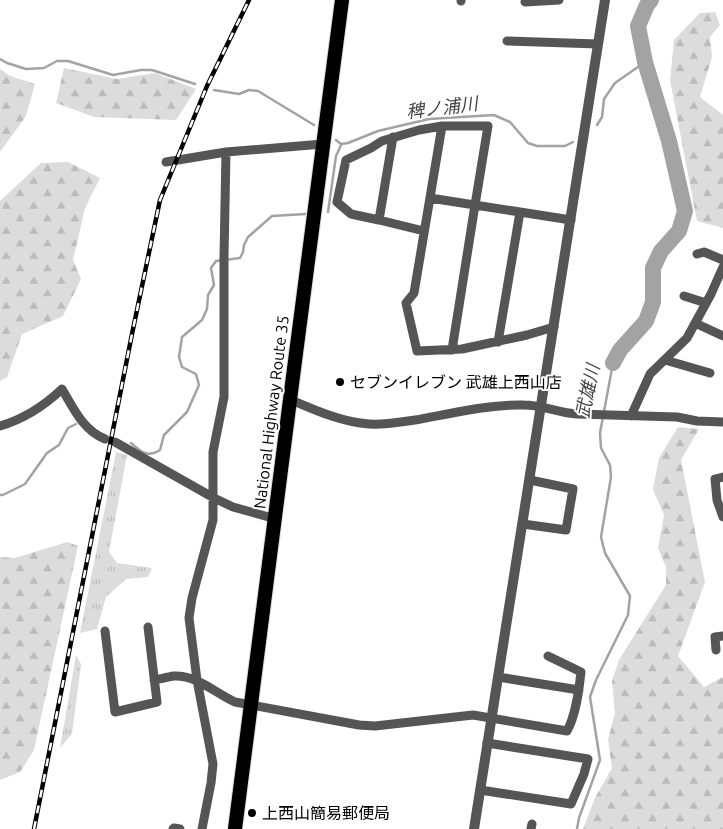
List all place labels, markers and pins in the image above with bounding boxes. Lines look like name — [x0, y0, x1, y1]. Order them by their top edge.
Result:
place label: セブンイレブン 武雄上西山店 — [350, 373, 562, 391]
marker: セブンイレブン 武雄上西山店 — [334, 376, 346, 388]
place label: 上西山簡易郵便局 — [262, 804, 390, 822]
marker: 上西山簡易郵便局 — [246, 807, 258, 819]

